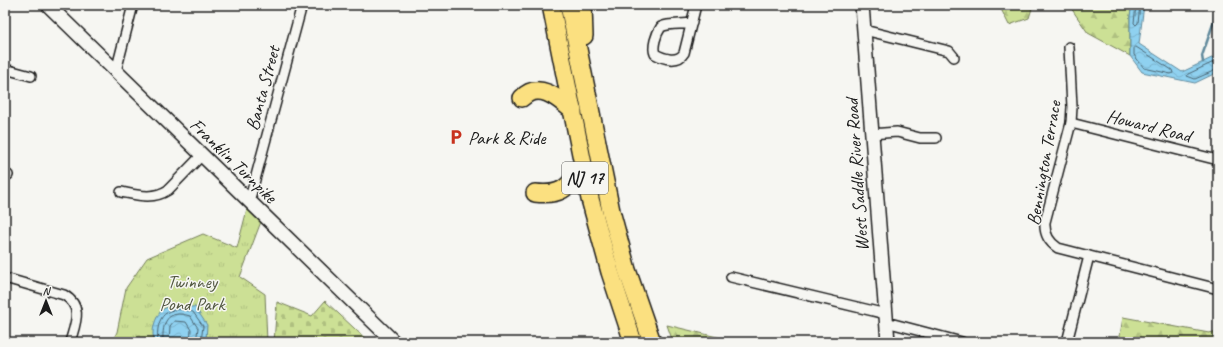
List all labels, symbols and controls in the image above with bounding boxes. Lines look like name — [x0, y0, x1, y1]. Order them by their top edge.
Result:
street label: Banta Street — [240, 42, 286, 133]
street label: West Saddle River Road — [839, 94, 874, 252]
street label: Bennington Terrace — [1021, 97, 1067, 227]
street label: Howard Road — [1104, 104, 1197, 149]
street label: Franklin Turnpike — [185, 113, 283, 210]
place label: Park & Ride — [468, 126, 547, 150]
parking icon: Park & Ride — [447, 128, 465, 146]
road number: NJ 17 — [562, 162, 608, 194]
park label: Twinney Pond Park — [160, 270, 226, 316]
north arrow — [26, 281, 66, 321]
text: N — [43, 284, 52, 298]

